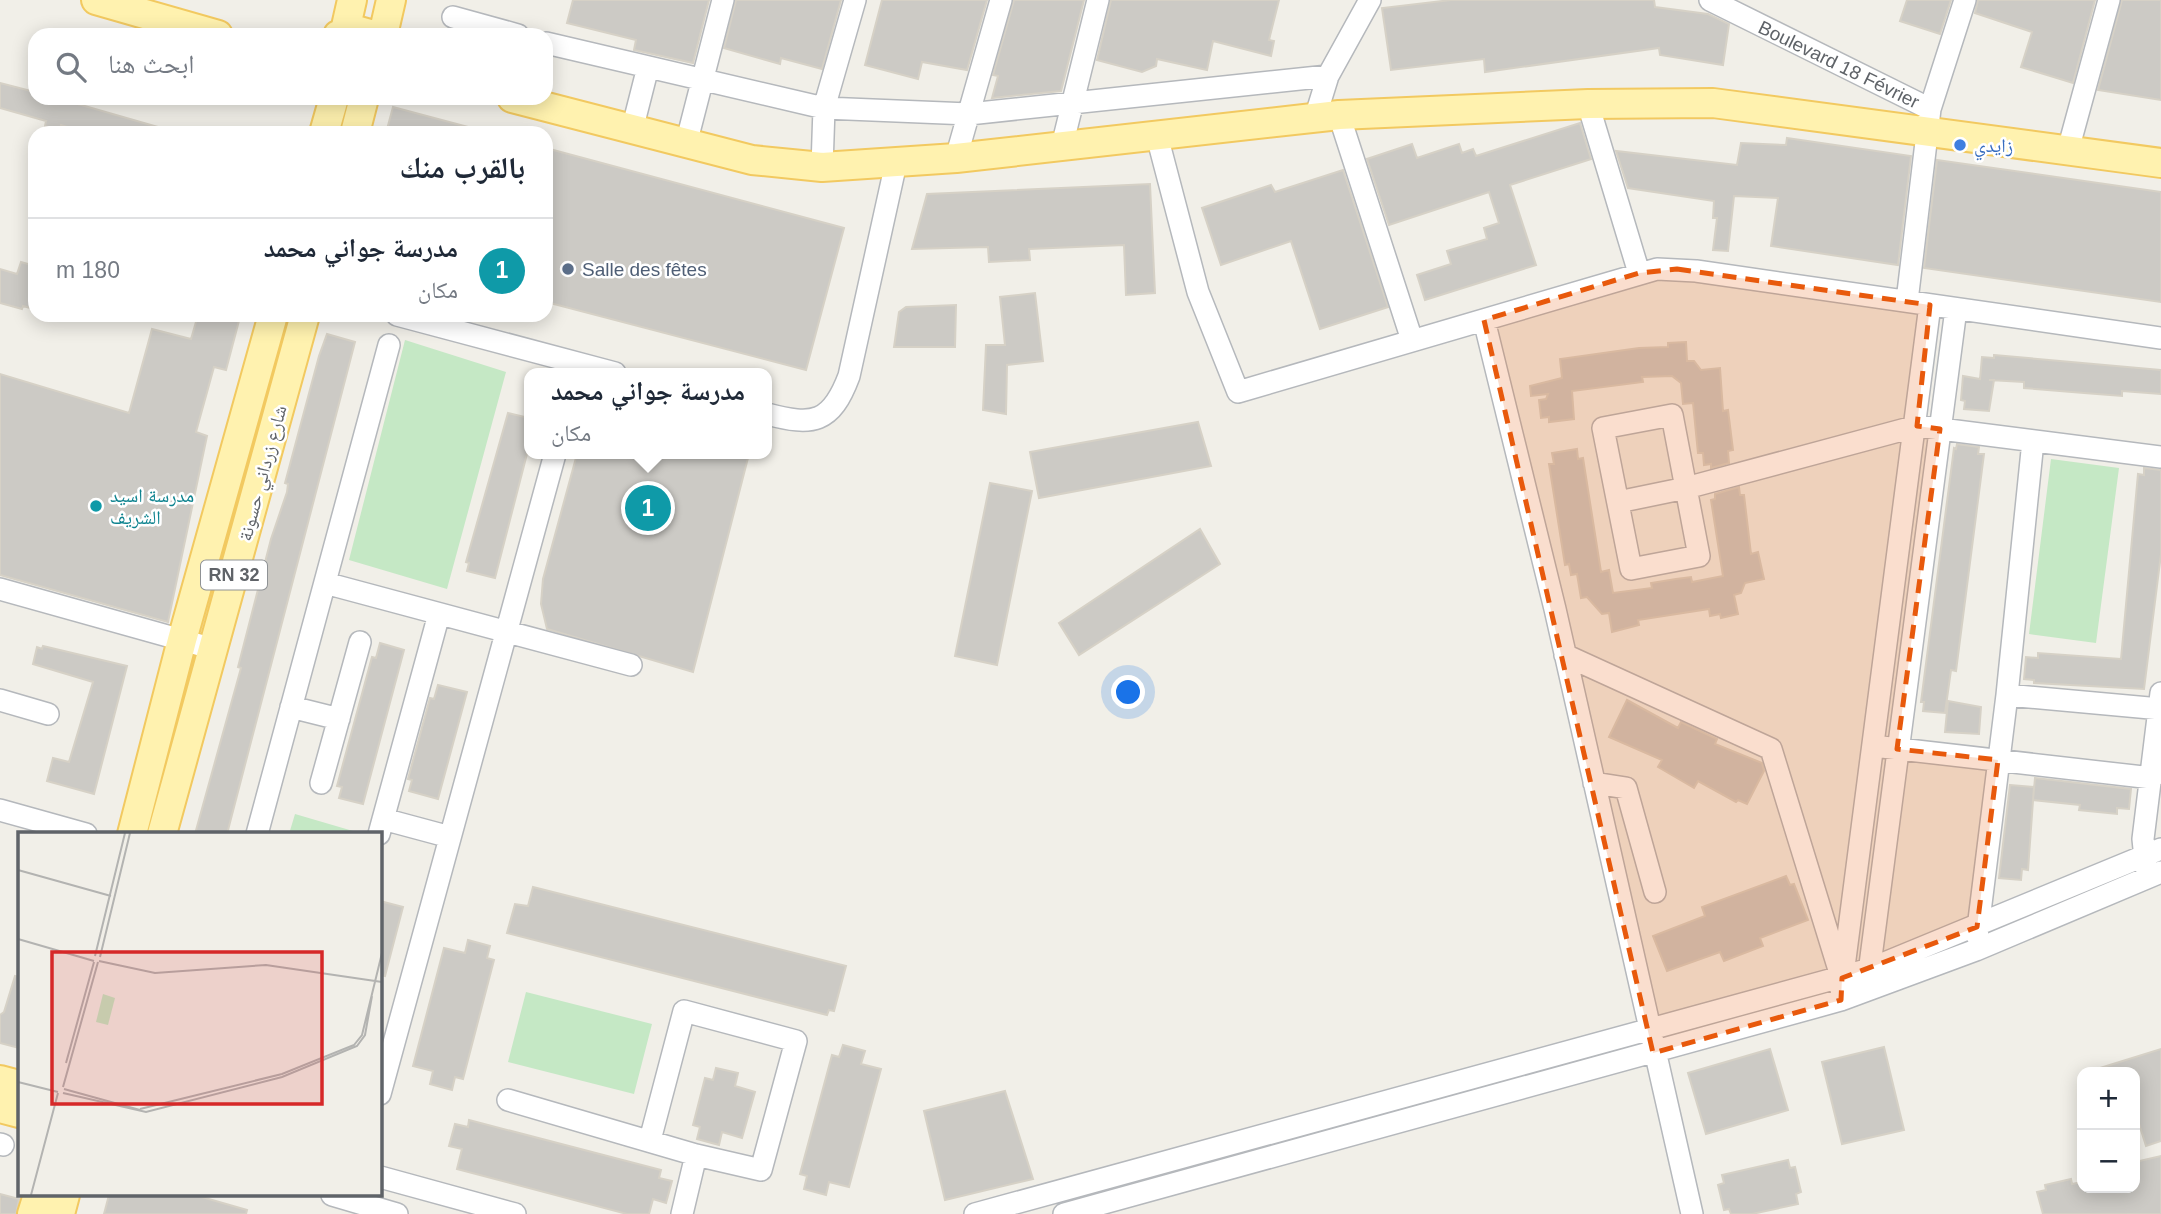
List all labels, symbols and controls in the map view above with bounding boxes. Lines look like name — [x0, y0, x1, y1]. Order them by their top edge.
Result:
street label: Boulevard 18 Février — [1755, 16, 1923, 113]
search box — [28, 28, 553, 105]
icon: search — [52, 48, 90, 86]
text: ابحث هنا — [108, 49, 195, 79]
place label: زايدي — [1974, 135, 2013, 161]
marker: زايدي — [1952, 137, 1968, 153]
text: بالقرب منك — [400, 151, 525, 184]
text: مدرسة جواني محمد — [264, 233, 458, 263]
text: 180 m — [56, 257, 120, 283]
text: 1 — [496, 257, 508, 283]
place label: Salle des fêtes — [582, 259, 707, 280]
marker: Salle des fêtes — [560, 261, 576, 277]
text: مكان — [418, 277, 458, 303]
popup — [524, 368, 772, 459]
text: مدرسة جواني محمد — [551, 376, 745, 406]
street label: شارع زرداني حسونة — [234, 403, 295, 544]
text: مكان — [551, 420, 591, 446]
pin: 1 — [625, 482, 671, 534]
place label: مدرسة اسيد الشريف — [110, 485, 194, 529]
marker: مدرسة اسيد الشريف — [88, 498, 104, 514]
road number: RN 32 — [201, 560, 267, 590]
your location — [1111, 675, 1145, 709]
inset map — [18, 832, 382, 1196]
map controls — [2077, 1067, 2140, 1193]
button: + — [2077, 1067, 2140, 1130]
button: − — [2077, 1130, 2140, 1193]

